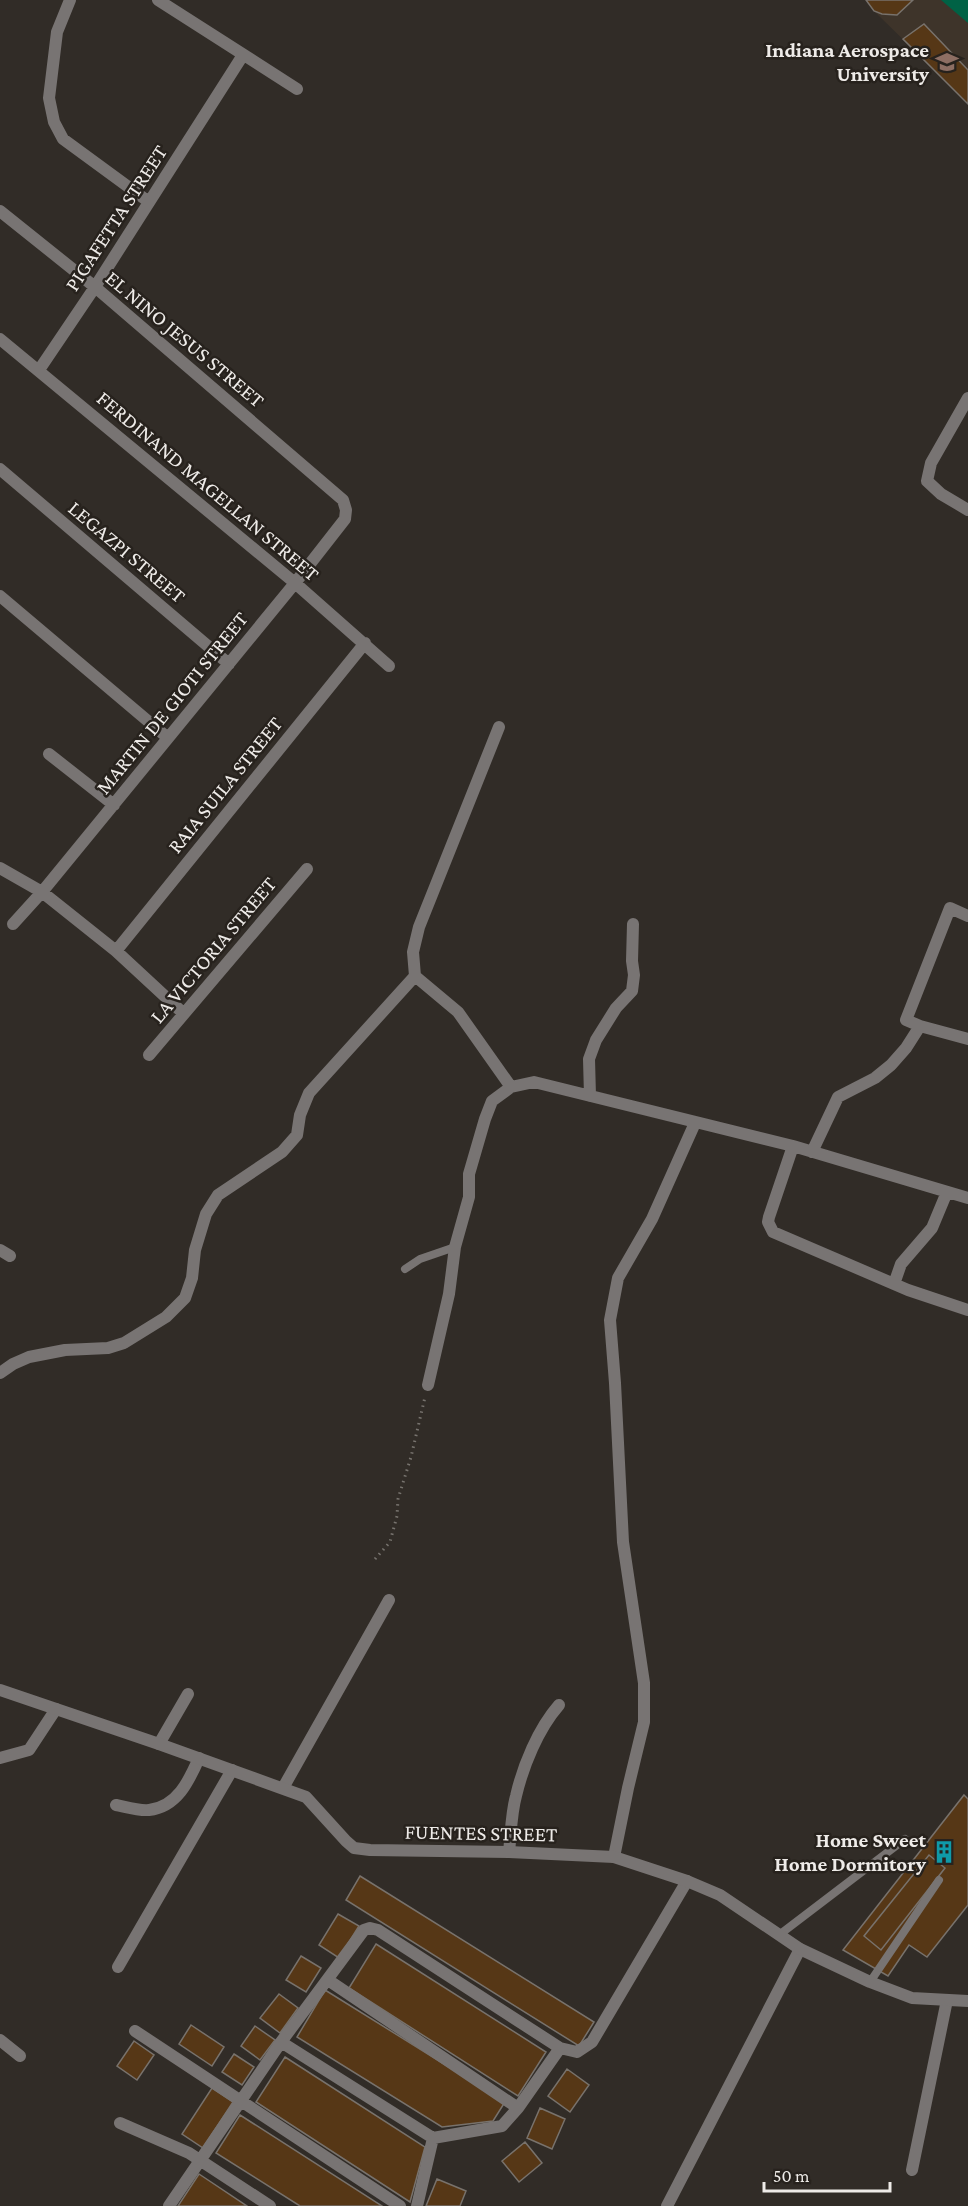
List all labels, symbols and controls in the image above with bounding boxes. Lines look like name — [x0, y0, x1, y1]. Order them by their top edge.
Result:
place label: Indiana Aerospace University — [765, 38, 930, 86]
school or university icon: Indiana Aerospace University — [934, 49, 960, 75]
street label: PIGAFETTA STREET — [60, 140, 172, 295]
street label: EL NINO JESUS STREET — [101, 266, 270, 413]
street label: FERDINAND MAGELLAN STREET — [92, 386, 324, 586]
street label: LEGAZPI STREET — [63, 496, 191, 608]
street label: MARTIN DE GIOTI STREET — [91, 607, 253, 799]
street label: RAIA SUILA STREET — [163, 712, 288, 858]
street label: LA VICTORIA STREET — [145, 872, 281, 1028]
street label: FUENTES STREET — [404, 1820, 558, 1846]
place label: Home Sweet Home Dormitory — [774, 1828, 927, 1876]
building icon: Home Sweet Home Dormitory — [931, 1839, 957, 1865]
scale bar — [764, 2155, 890, 2193]
text: 50 m — [773, 2166, 810, 2186]

